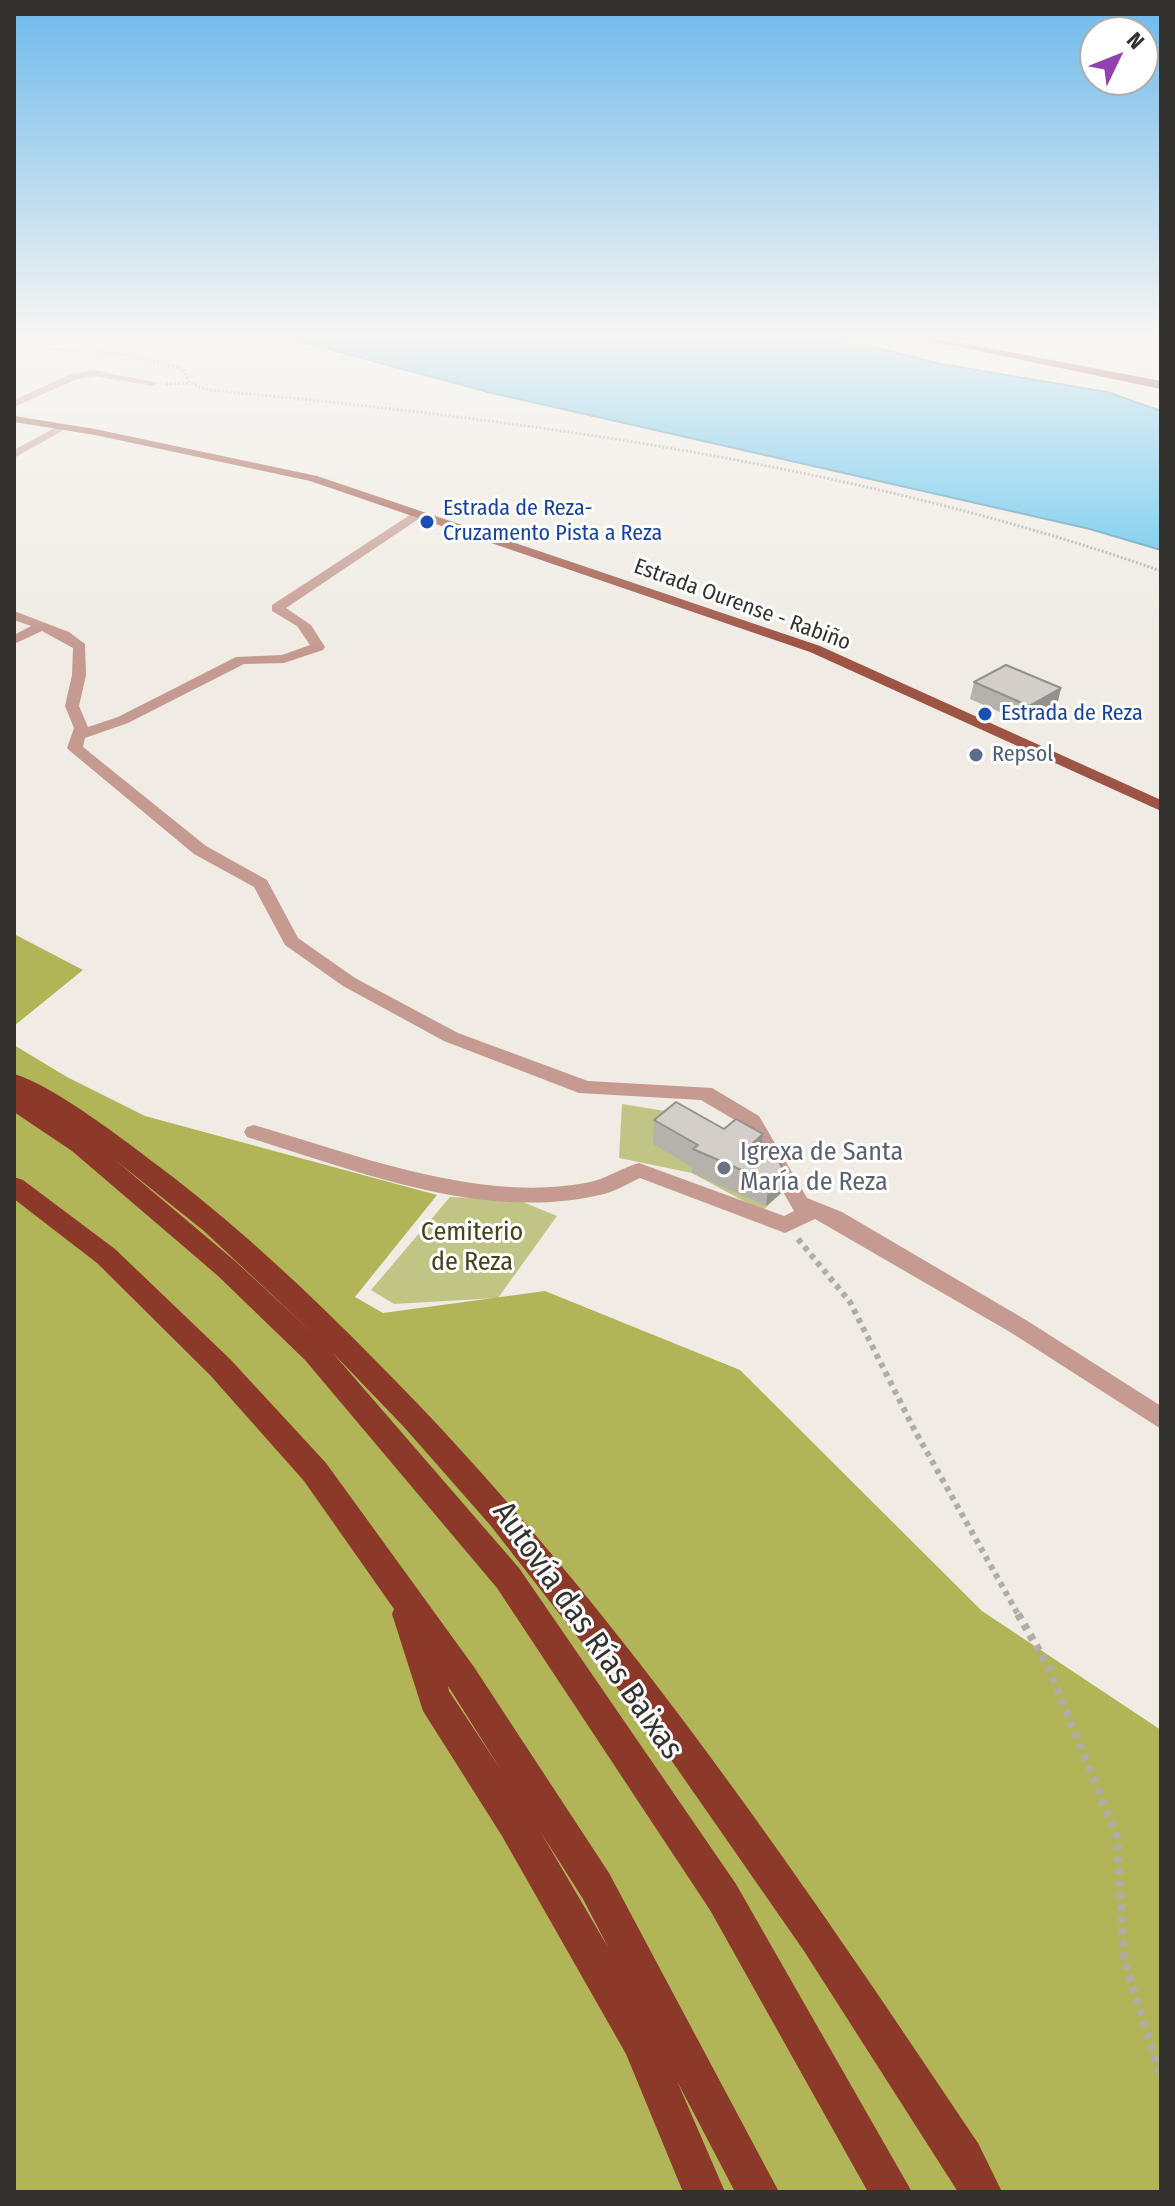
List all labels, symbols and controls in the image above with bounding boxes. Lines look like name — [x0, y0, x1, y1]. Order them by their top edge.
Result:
north arrow — [1079, 16, 1159, 96]
text: N — [1121, 27, 1150, 55]
place label: Estrada de Reza- Cruzamento Pista a Reza — [443, 496, 662, 548]
marker: Estrada de Reza- Cruzamento Pista a Reza — [418, 513, 436, 531]
street label: Estrada Ourense - Rabiño — [630, 553, 854, 657]
place label: Estrada de Reza — [1001, 701, 1143, 727]
marker: Estrada de Reza — [976, 705, 994, 723]
place label: Repsol — [992, 742, 1053, 768]
marker: Repsol — [967, 746, 985, 764]
place label: Igrexa de Santa María de Reza — [740, 1137, 903, 1198]
marker: Igrexa de Santa María de Reza — [715, 1159, 733, 1177]
park label: Cemiterio de Reza — [421, 1217, 523, 1278]
street label: Autovía das Rías Baixas — [484, 1495, 690, 1767]

